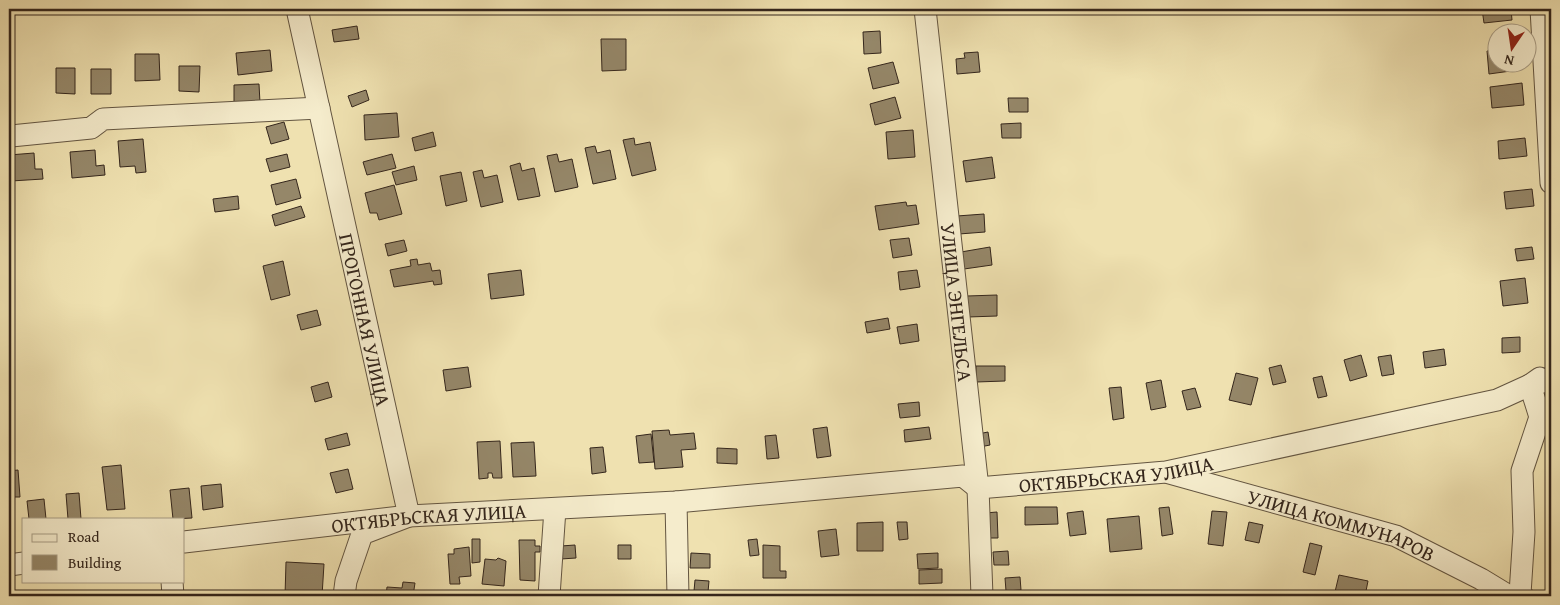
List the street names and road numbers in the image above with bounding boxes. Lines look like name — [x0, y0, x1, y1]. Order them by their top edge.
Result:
street label: УЛИЦА ЭНГЕЛЬСА — [934, 221, 981, 383]
street label: ПРОГОННАЯ УЛИЦА — [332, 230, 399, 409]
street label: ОКТЯБРЬСКАЯ УЛИЦА — [1018, 448, 1216, 499]
street label: УЛИЦА КОММУНАРОВ — [1244, 481, 1440, 568]
street label: ОКТЯБРЬСКАЯ УЛИЦА — [330, 495, 527, 539]

